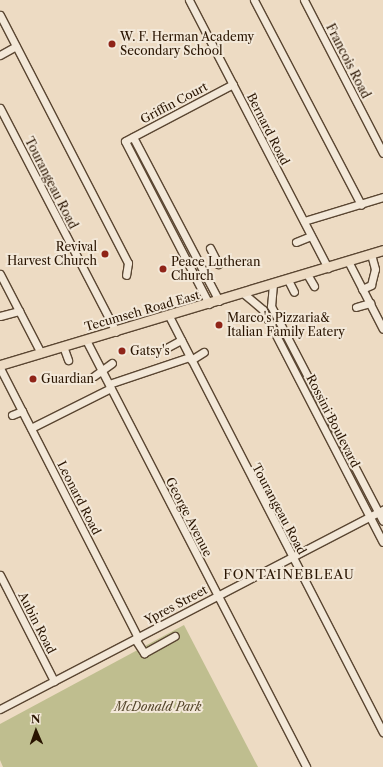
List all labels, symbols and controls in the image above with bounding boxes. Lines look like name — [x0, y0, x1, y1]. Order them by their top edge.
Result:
street label: Francois Road — [323, 21, 373, 101]
place label: W. F. Herman Academy Secondary School — [120, 30, 255, 58]
marker: W. F. Herman Academy Secondary School — [107, 39, 117, 49]
street label: Griffin Court — [138, 79, 210, 127]
street label: Bernard Road — [244, 91, 292, 167]
street label: Tourangeau Road — [22, 135, 80, 231]
place label: Revival Harvest Church — [7, 240, 97, 268]
marker: Revival Harvest Church — [100, 249, 110, 259]
place label: Peace Lutheran Church — [171, 255, 260, 283]
marker: Peace Lutheran Church — [158, 264, 168, 274]
street label: Tecumseh Road East — [83, 288, 201, 334]
place label: Marco's Pizzaria& Italian Family Eatery — [227, 311, 345, 339]
marker: Marco's Pizzaria& Italian Family Eatery — [214, 320, 224, 330]
place label: Gatsy's — [130, 344, 170, 358]
marker: Gatsy's — [117, 346, 127, 356]
place label: Guardian — [41, 372, 94, 386]
street label: Rossini Boulevard — [303, 372, 363, 470]
marker: Guardian — [28, 374, 38, 384]
street label: Leonard Road — [54, 459, 104, 537]
street label: Tourangeau Road — [249, 461, 309, 557]
street label: George Avenue — [163, 475, 215, 559]
district label: FONTAINEBLEAU — [223, 566, 355, 582]
street label: Ypres Street — [142, 582, 210, 628]
street label: Aubin Road — [15, 590, 59, 656]
park label: McDonald Park — [114, 700, 202, 714]
north arrow — [16, 711, 56, 751]
text: N — [31, 712, 41, 726]

